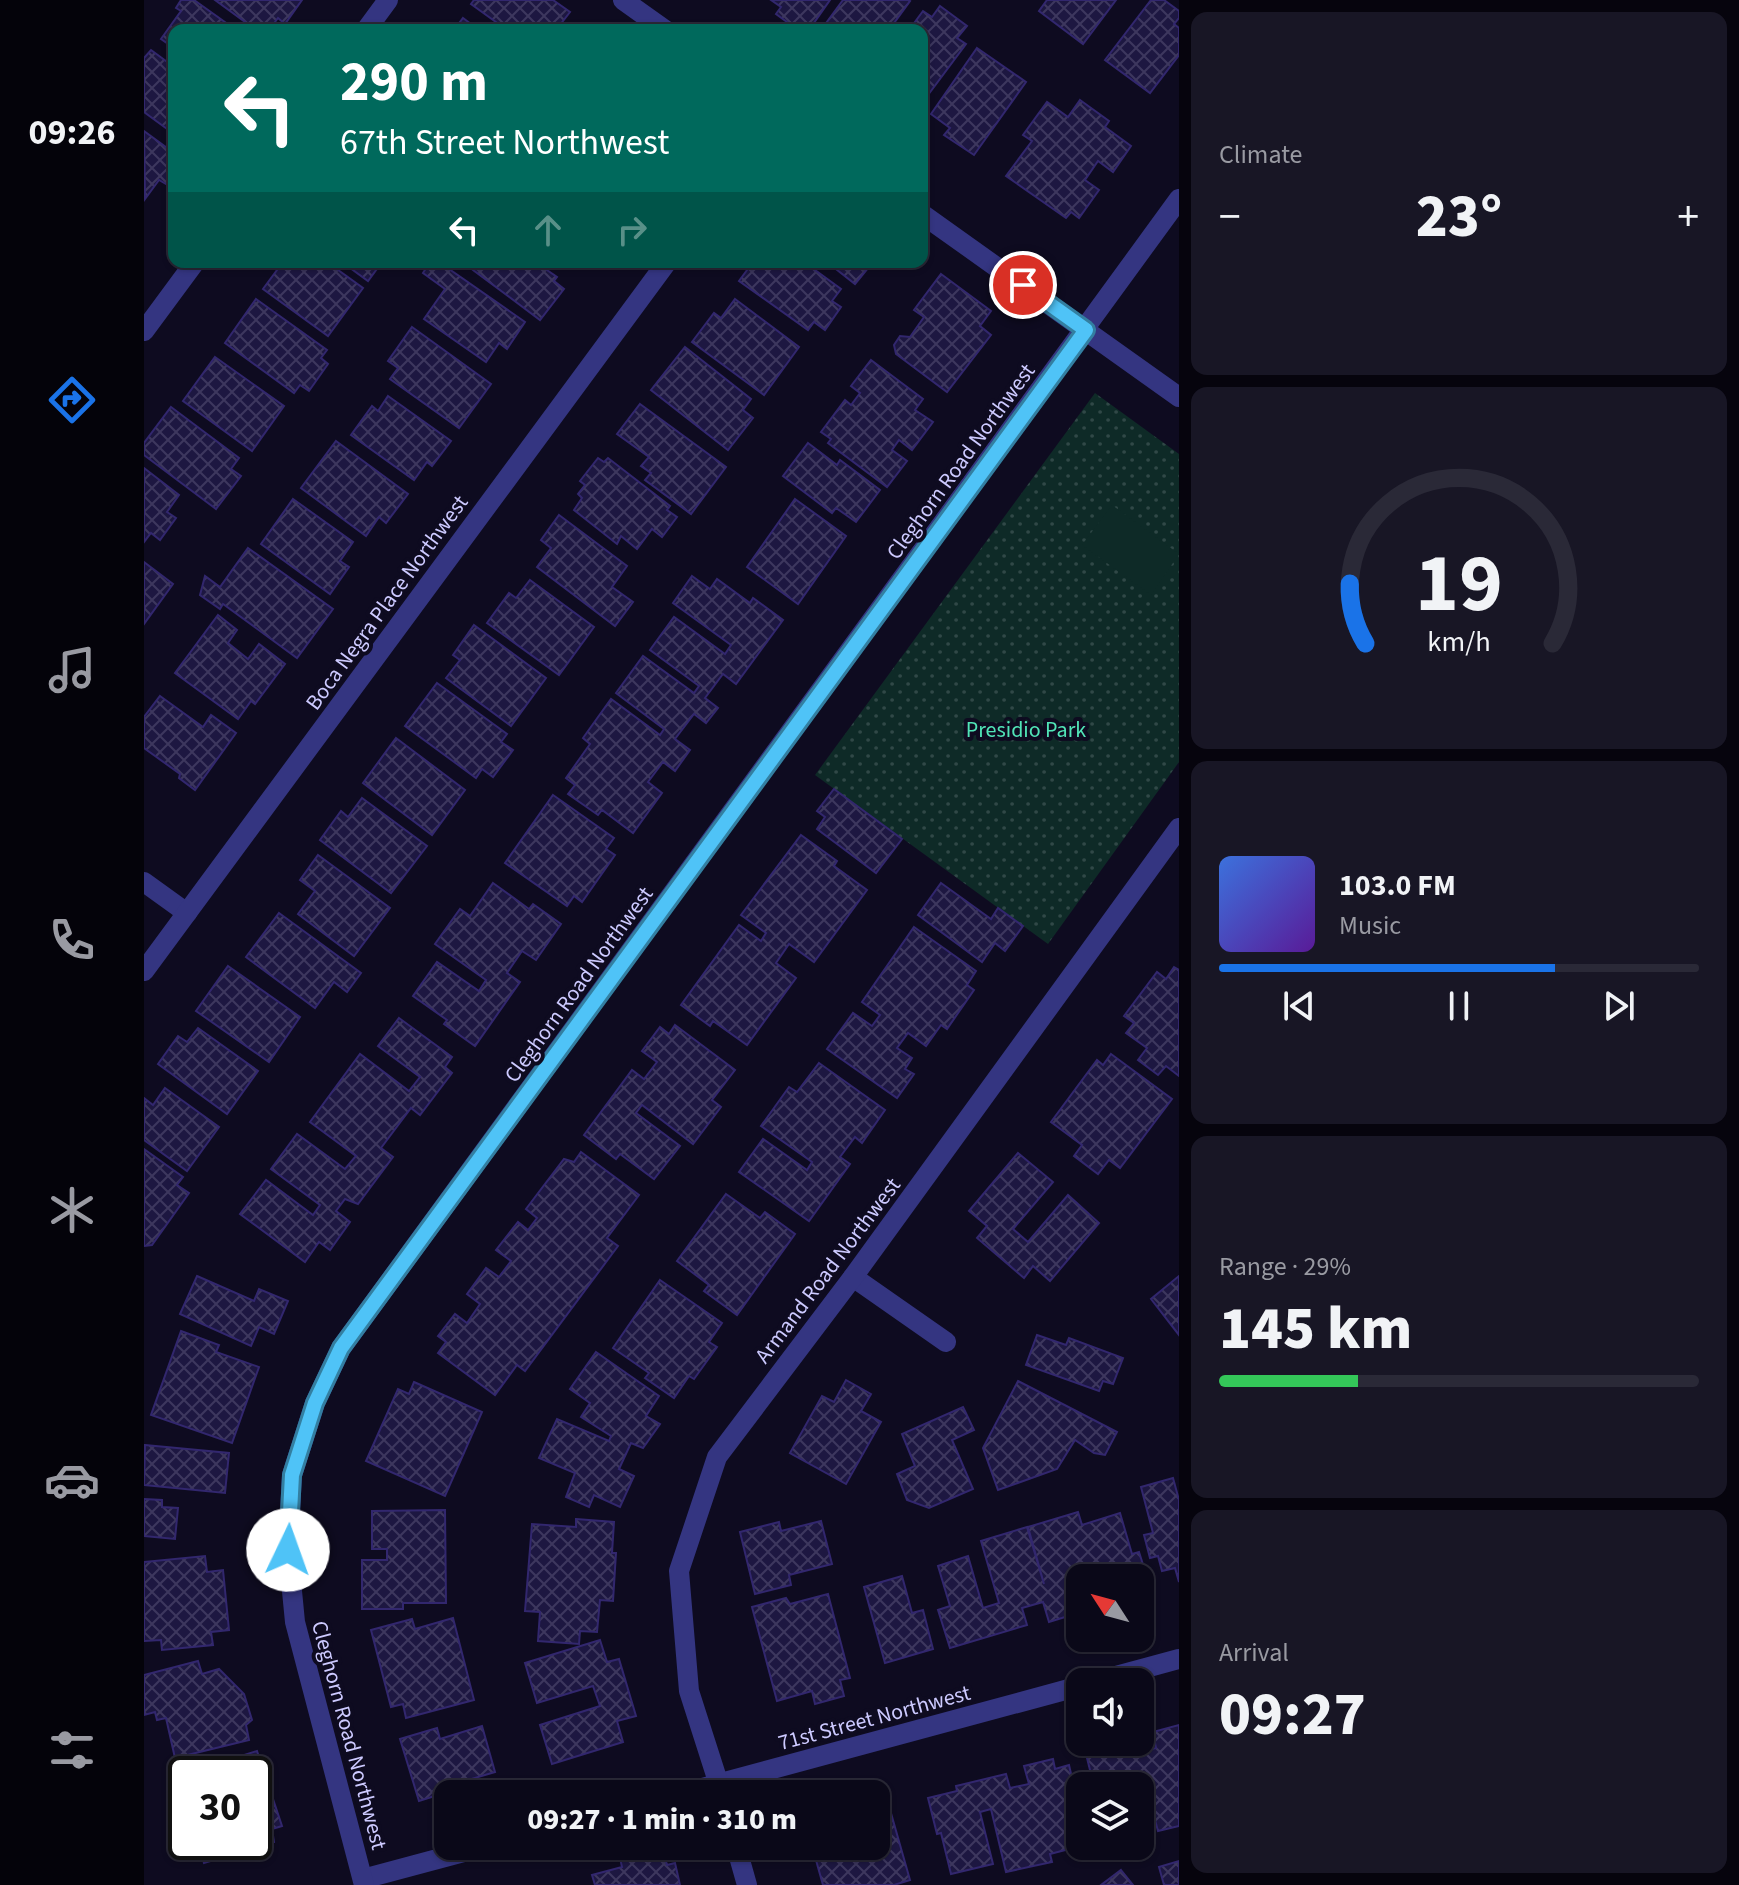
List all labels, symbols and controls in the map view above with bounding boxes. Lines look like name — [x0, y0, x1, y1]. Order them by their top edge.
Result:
text: 290 m — [340, 43, 488, 122]
icon: left — [208, 56, 312, 160]
text: 09:26 — [29, 107, 115, 158]
text: 67th Street Northwest — [340, 117, 669, 168]
text: Climate — [1219, 136, 1303, 173]
text: 23° — [1416, 175, 1502, 260]
text: − — [1219, 186, 1241, 249]
text: + — [1677, 186, 1699, 249]
icon: left — [442, 208, 486, 252]
icon: ahead — [526, 208, 570, 252]
icon: right — [610, 208, 654, 252]
pin — [989, 251, 1057, 319]
icon: arrive — [1001, 263, 1045, 307]
street label: Cleghorn Road Northwest — [879, 356, 1043, 566]
icon: directions — [44, 372, 100, 428]
street label: Boca Negra Place Northwest — [298, 488, 476, 717]
text: 19 — [1415, 524, 1503, 642]
text: km/h — [1427, 622, 1491, 662]
icon: music — [44, 642, 100, 698]
park label: Presidio Park — [966, 714, 1086, 746]
text: 103.0 FM — [1339, 864, 1456, 907]
street label: Cleghorn Road Northwest — [497, 879, 661, 1089]
text: Music — [1339, 907, 1401, 944]
icon: phone — [44, 912, 100, 968]
icon: previous — [1277, 984, 1321, 1028]
icon: pause — [1437, 984, 1481, 1028]
icon: next — [1597, 984, 1641, 1028]
street label: Armand Road Northwest — [747, 1171, 909, 1370]
icon: climate — [44, 1182, 100, 1238]
text: Range · 29% — [1219, 1248, 1351, 1285]
text: 145 km — [1219, 1287, 1412, 1372]
icon: car — [44, 1452, 100, 1508]
position arrow — [246, 1508, 330, 1592]
north arrow — [1066, 1564, 1154, 1652]
map controls — [1066, 1564, 1154, 1860]
street label: Cleghorn Road Northwest — [303, 1617, 395, 1854]
text: Arrival — [1219, 1634, 1289, 1671]
button: sound — [1066, 1668, 1154, 1756]
text: 09:27 — [1219, 1673, 1366, 1758]
street label: 71st Street Northwest — [774, 1677, 975, 1759]
icon: filters — [44, 1722, 100, 1778]
speed limit sign: 30 — [168, 1756, 272, 1860]
button: layers — [1066, 1772, 1154, 1860]
text: 09:27 · 1 min · 310 m — [527, 1798, 797, 1841]

